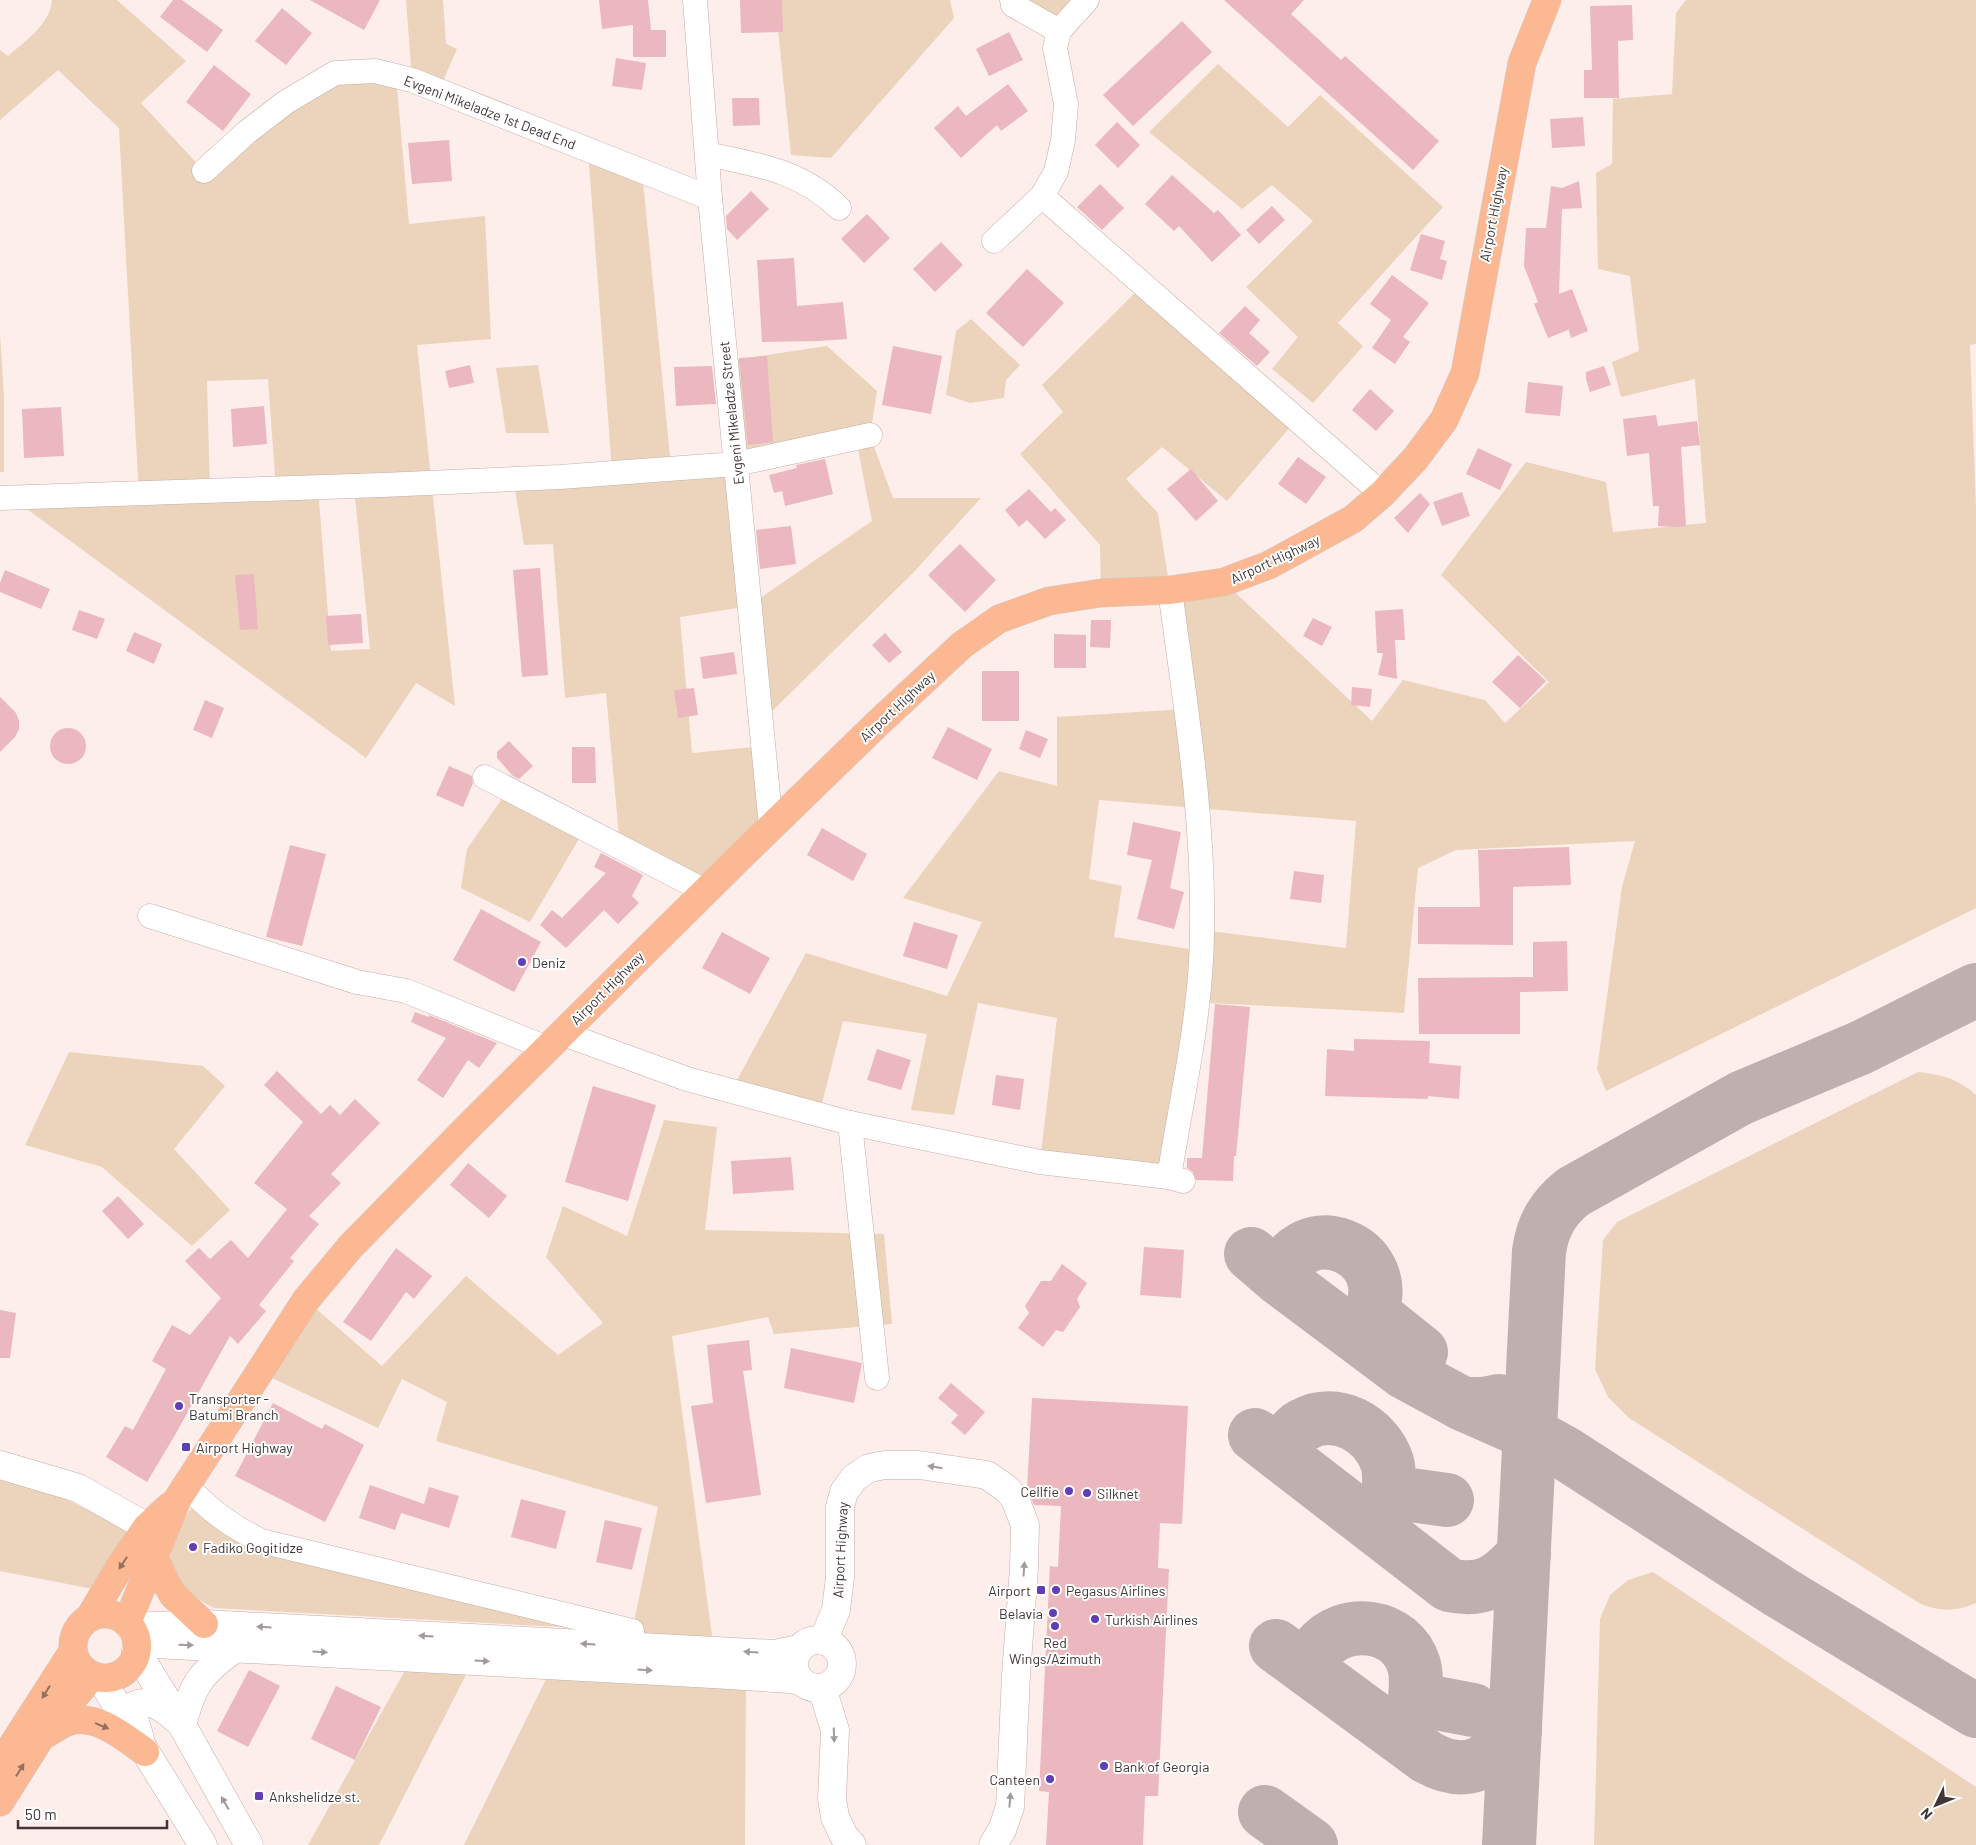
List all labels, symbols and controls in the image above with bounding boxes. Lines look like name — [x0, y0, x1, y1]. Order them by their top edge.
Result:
street label: Evgeni Mikeladze 1st Dead End — [402, 71, 578, 153]
street label: Airport Highway — [1475, 164, 1511, 263]
street label: Evgeni Mikeladze Street — [715, 340, 747, 486]
street label: Airport Highway — [1228, 531, 1323, 587]
street label: Airport Highway — [856, 666, 939, 745]
street label: Airport Highway — [567, 947, 648, 1028]
place label: Deniz — [532, 954, 565, 971]
marker: Deniz — [516, 956, 528, 968]
place label: Transporter - Batumi Branch — [189, 1390, 279, 1423]
marker: Transporter - Batumi Branch — [173, 1400, 185, 1412]
place label: Airport Highway — [196, 1439, 293, 1456]
marker: Airport Highway — [180, 1441, 192, 1453]
one-way arrow — [926, 1463, 942, 1471]
place label: Cellfie — [1021, 1483, 1059, 1500]
marker: Cellfie — [1063, 1485, 1075, 1497]
place label: Silknet — [1097, 1485, 1139, 1502]
marker: Silknet — [1081, 1487, 1093, 1499]
street label: Airport Highway — [829, 1501, 851, 1599]
place label: Fadiko Gogitidze — [203, 1539, 303, 1556]
marker: Fadiko Gogitidze — [187, 1541, 199, 1553]
one-way arrow — [118, 1557, 127, 1570]
one-way arrow — [1020, 1561, 1028, 1577]
place label: Airport — [988, 1582, 1031, 1599]
place label: Pegasus Airlines — [1066, 1582, 1166, 1599]
marker: Airport — [1035, 1584, 1047, 1596]
marker: Pegasus Airlines — [1050, 1584, 1062, 1596]
place label: Belavia — [999, 1605, 1043, 1622]
marker: Belavia — [1047, 1607, 1059, 1619]
place label: Turkish Airlines — [1105, 1611, 1198, 1628]
marker: Turkish Airlines — [1089, 1613, 1101, 1625]
marker: Red Wings/Azimuth — [1049, 1620, 1061, 1632]
one-way arrow — [256, 1623, 272, 1631]
one-way arrow — [418, 1631, 434, 1639]
place label: Red Wings/Azimuth — [1009, 1634, 1101, 1667]
one-way arrow — [580, 1640, 596, 1648]
one-way arrow — [178, 1642, 194, 1650]
one-way arrow — [742, 1648, 758, 1656]
one-way arrow — [312, 1649, 328, 1657]
one-way arrow — [475, 1658, 491, 1666]
one-way arrow — [637, 1667, 653, 1675]
one-way arrow — [42, 1685, 51, 1699]
one-way arrow — [95, 1722, 109, 1730]
one-way arrow — [830, 1728, 838, 1744]
place label: Bank of Georgia — [1114, 1758, 1209, 1775]
marker: Bank of Georgia — [1098, 1760, 1110, 1772]
one-way arrow — [16, 1763, 25, 1776]
place label: Canteen — [990, 1771, 1040, 1788]
marker: Canteen — [1044, 1773, 1056, 1785]
north arrow — [1911, 1780, 1961, 1830]
place label: Ankshelidze st. — [269, 1788, 360, 1805]
marker: Ankshelidze st. — [253, 1790, 265, 1802]
one-way arrow — [1006, 1792, 1014, 1808]
one-way arrow — [220, 1796, 229, 1810]
scale bar — [18, 1798, 166, 1830]
text: 50 m — [25, 1805, 57, 1823]
text: N — [1917, 1805, 1936, 1823]

